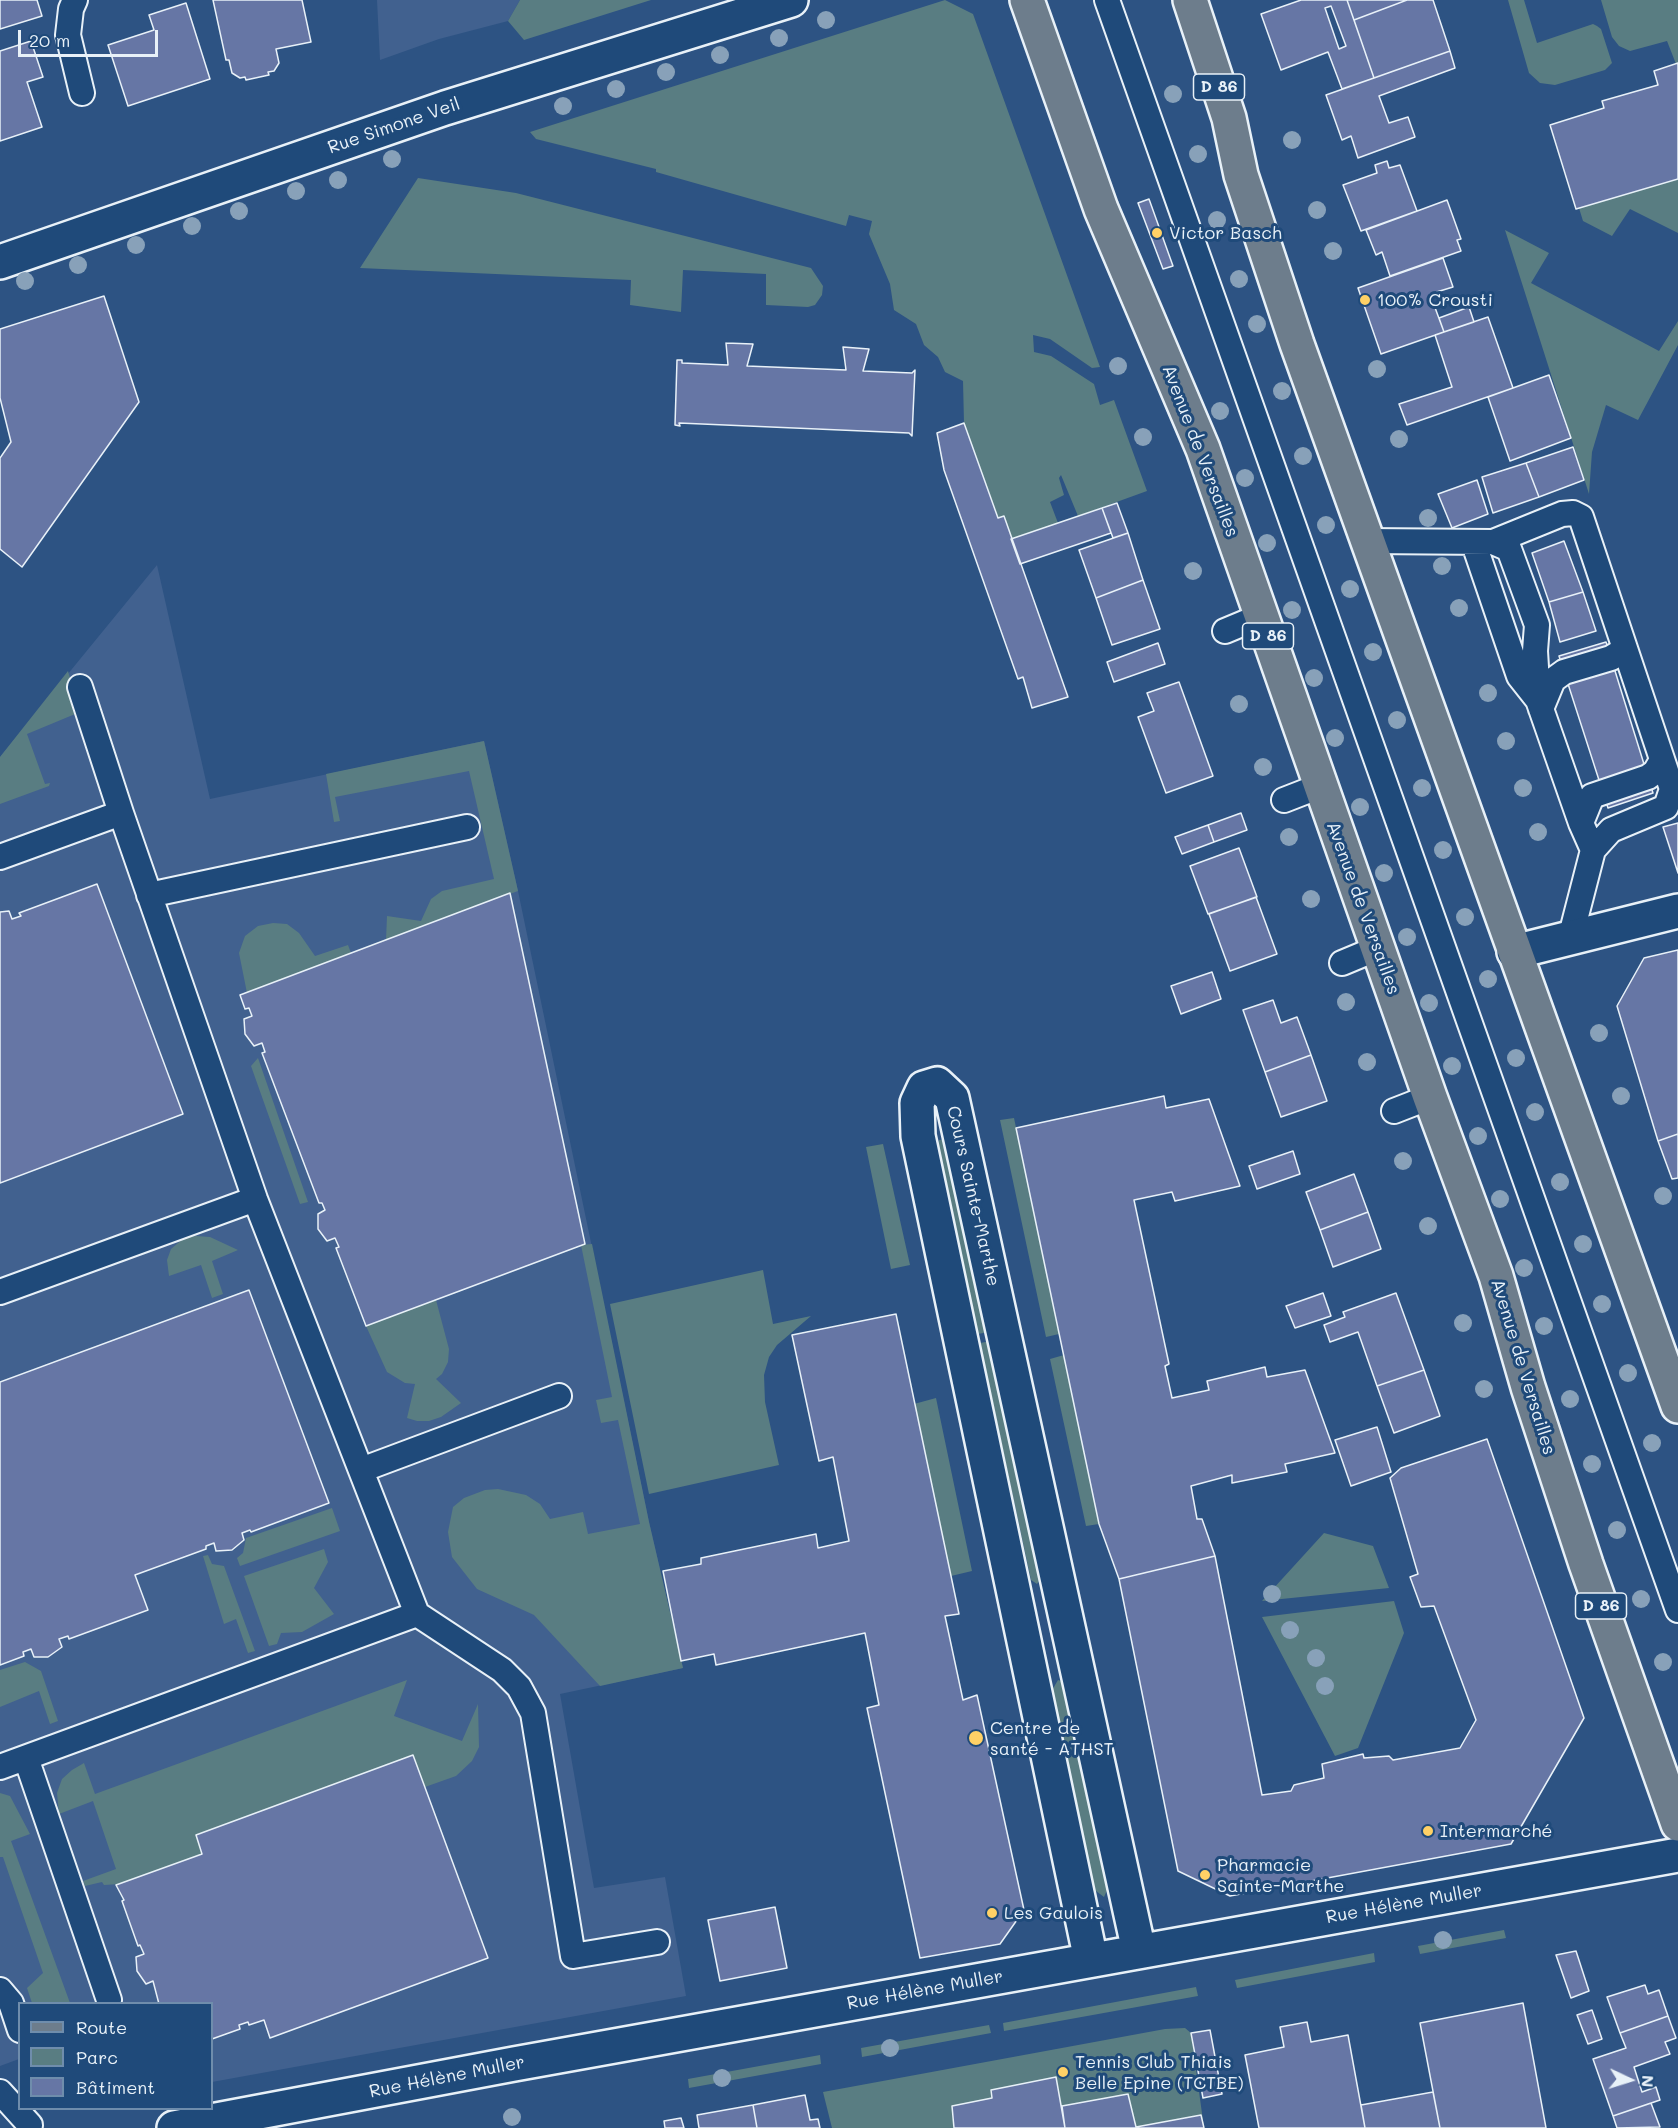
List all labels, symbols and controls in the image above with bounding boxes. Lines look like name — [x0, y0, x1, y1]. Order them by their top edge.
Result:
scale bar — [21, 18, 160, 56]
text: 20 m — [29, 28, 70, 52]
road number: D 86 — [1194, 74, 1244, 100]
street label: Rue Simone Veil — [325, 93, 463, 159]
place label: Victor Basch — [1169, 222, 1282, 244]
marker: Victor Basch — [1150, 226, 1164, 240]
place label: 100% Crousti — [1377, 289, 1493, 311]
marker: 100% Crousti — [1358, 293, 1372, 307]
street label: Avenue de Versailles — [1157, 362, 1243, 540]
road number: D 86 — [1242, 623, 1294, 649]
street label: Avenue de Versailles — [1322, 819, 1404, 997]
street label: Cours Sainte-Marthe — [942, 1104, 1004, 1288]
street label: Avenue de Versailles — [1486, 1277, 1560, 1457]
road number: D 86 — [1576, 1593, 1626, 1619]
place label: Centre de santé - ATHST — [990, 1717, 1114, 1760]
marker: Centre de santé - ATHST — [967, 1729, 985, 1747]
place label: Intermarché — [1440, 1820, 1552, 1842]
marker: Intermarché — [1421, 1824, 1435, 1838]
place label: Pharmacie Sainte-Marthe — [1217, 1854, 1344, 1896]
marker: Pharmacie Sainte-Marthe — [1198, 1868, 1212, 1882]
street label: Rue Hélène Muller — [1324, 1880, 1484, 1928]
place label: Les Gaulois — [1004, 1902, 1103, 1924]
marker: Les Gaulois — [985, 1906, 999, 1920]
street label: Rue Hélène Muller — [845, 1966, 1005, 2014]
legend — [18, 2002, 213, 2110]
text: Route — [76, 2015, 127, 2039]
text: Parc — [76, 2045, 118, 2069]
north arrow — [1600, 2050, 1660, 2110]
street label: Rue Hélène Muller — [367, 2051, 527, 2103]
place label: Tennis Club Thiais Belle Epine (TCTBE) — [1075, 2051, 1244, 2094]
marker: Tennis Club Thiais Belle Epine (TCTBE) — [1056, 2065, 1070, 2079]
text: N — [1638, 2074, 1659, 2088]
text: Bâtiment — [76, 2075, 155, 2099]

